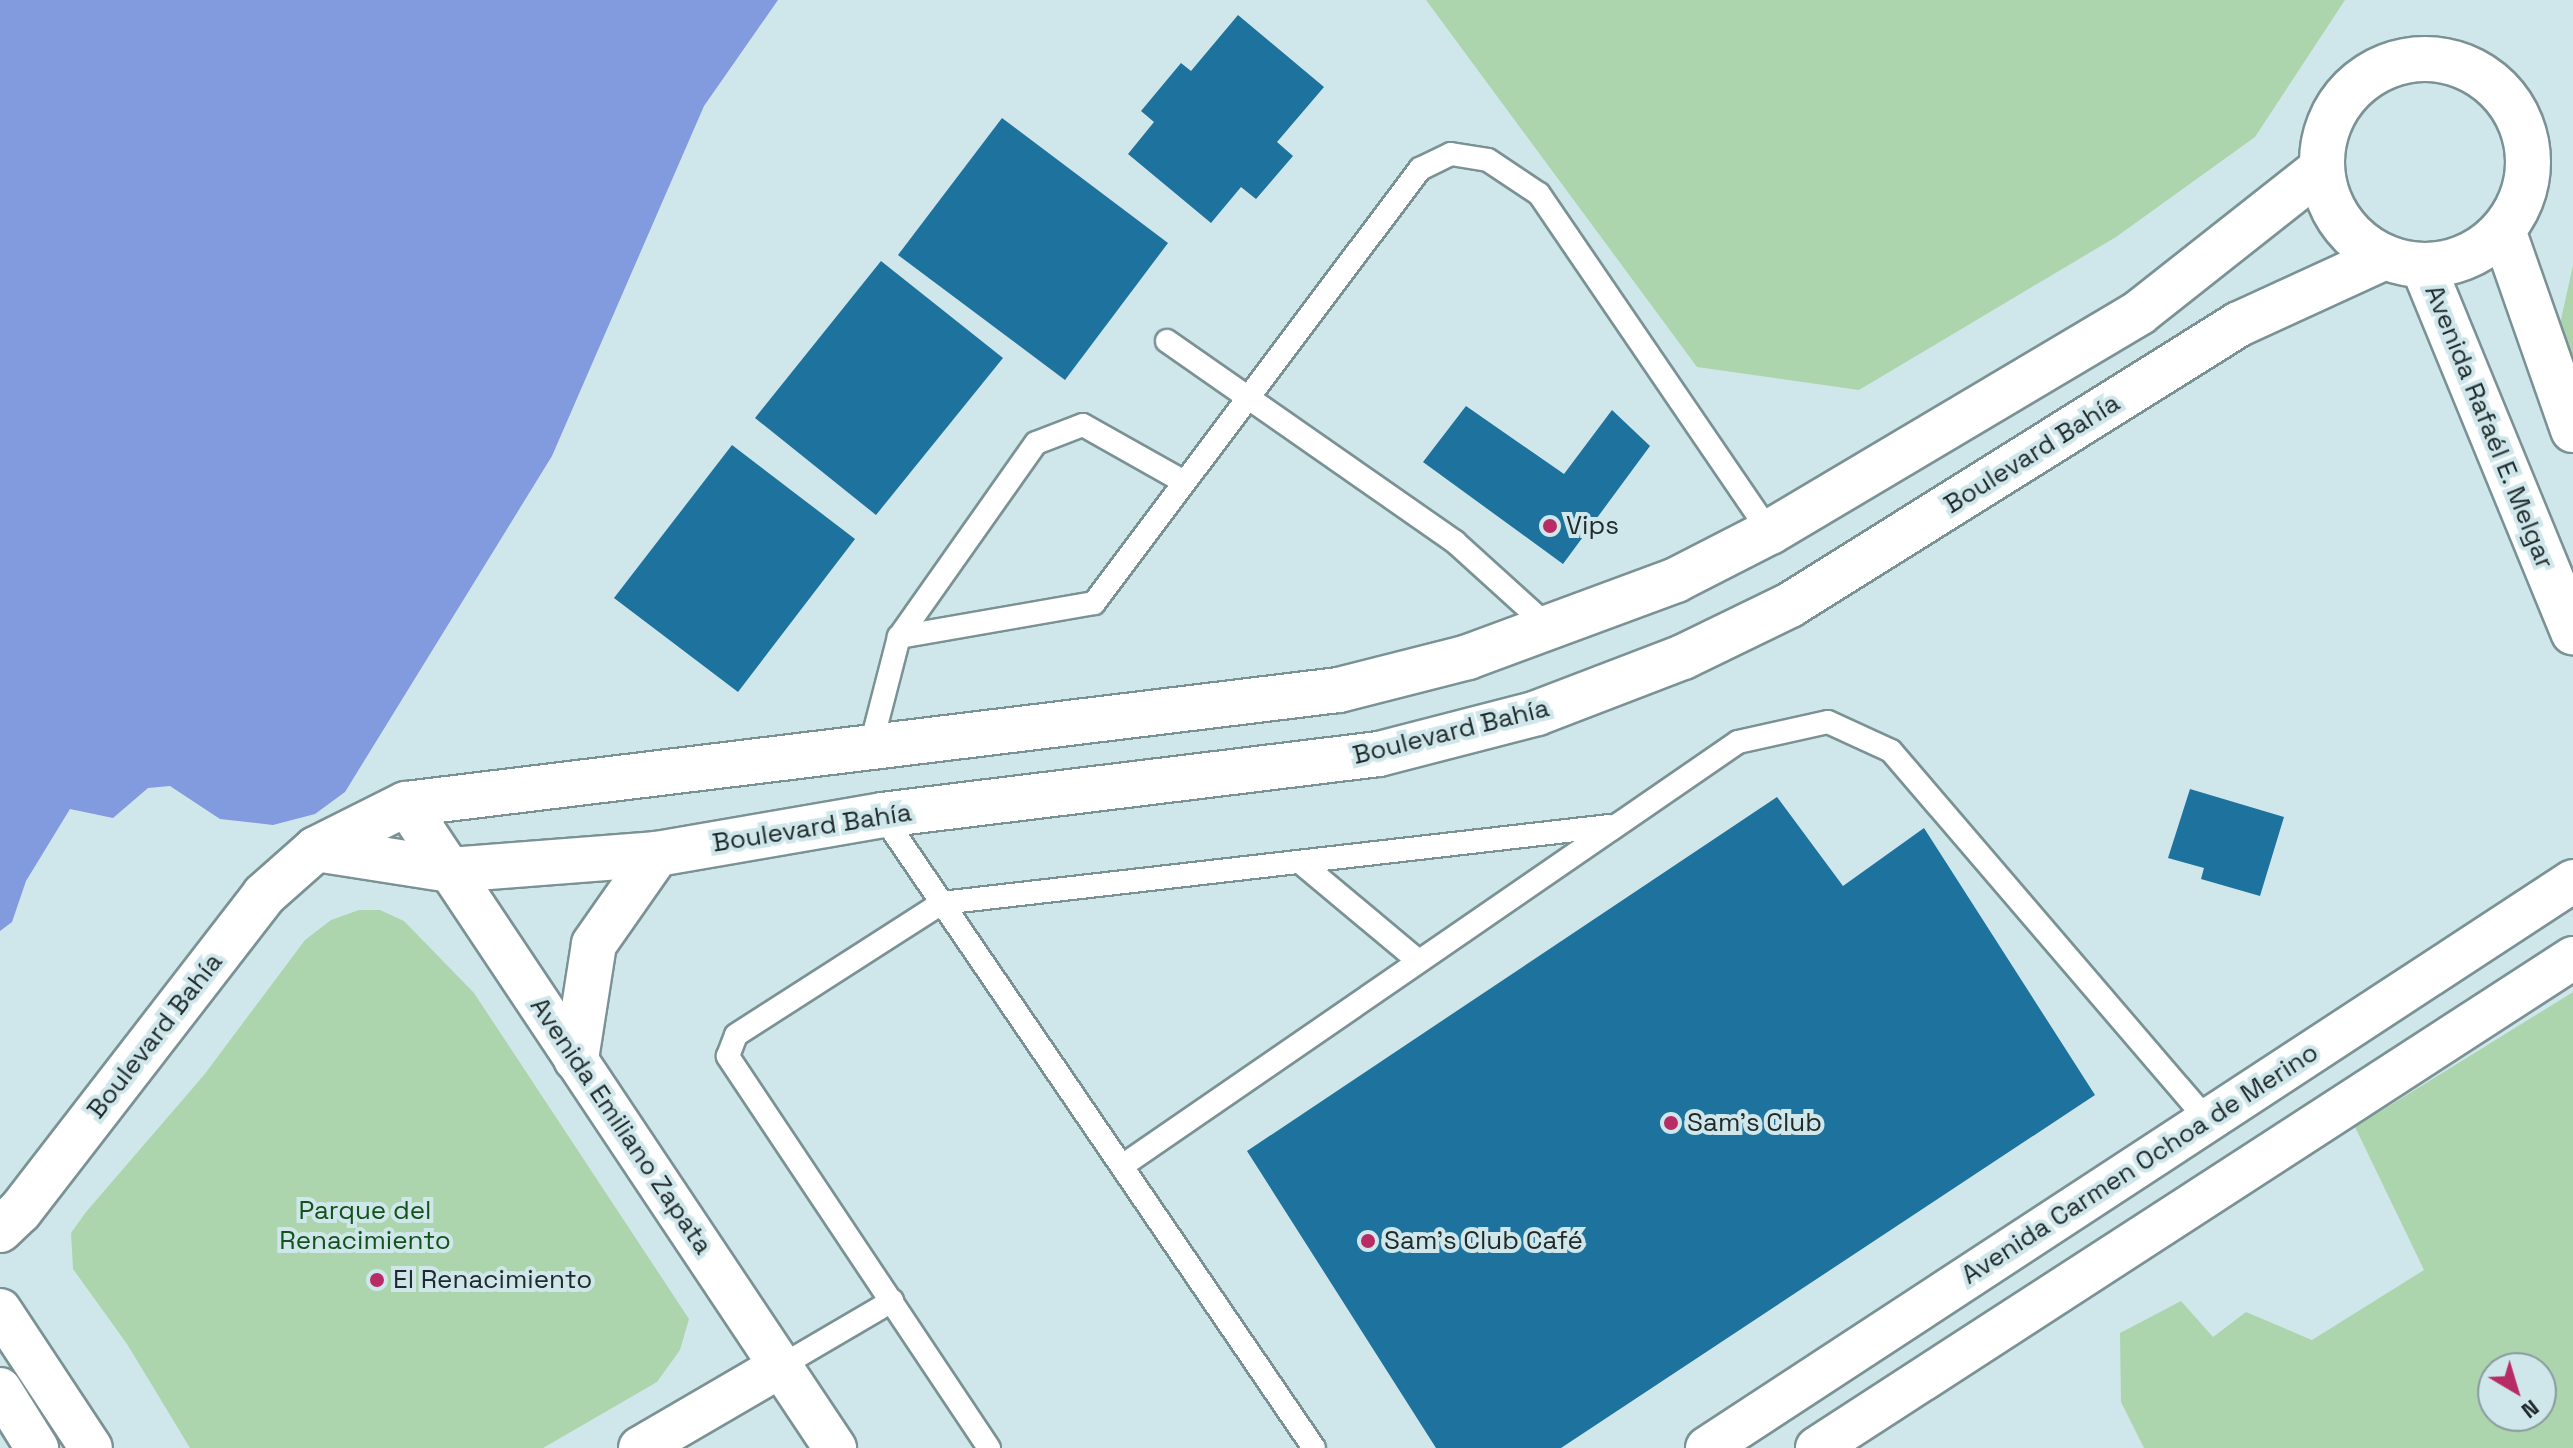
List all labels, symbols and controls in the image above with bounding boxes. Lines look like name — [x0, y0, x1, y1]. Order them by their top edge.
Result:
street label: Avenida Rafaél E. Melgar — [2418, 280, 2560, 574]
street label: Boulevard Bahía — [1938, 387, 2126, 521]
place label: Vips — [1566, 510, 1619, 542]
marker: Vips — [1541, 517, 1559, 535]
street label: Boulevard Bahía — [1350, 693, 1552, 771]
street label: Boulevard Bahía — [710, 797, 914, 859]
street label: Boulevard Bahía — [81, 947, 229, 1125]
street label: Avenida Emiliano Zapata — [523, 992, 719, 1260]
street label: Avenida Carmen Ochoa de Merino — [1956, 1037, 2324, 1291]
place label: Sam's Club — [1687, 1107, 1822, 1139]
marker: Sam's Club — [1662, 1114, 1680, 1132]
park label: Parque del Renacimiento — [279, 1195, 451, 1256]
place label: Sam's Club Café — [1384, 1225, 1583, 1257]
marker: Sam's Club Café — [1359, 1232, 1377, 1250]
place label: El Renacimiento — [393, 1264, 592, 1296]
marker: El Renacimiento — [368, 1271, 386, 1289]
north arrow — [2477, 1352, 2557, 1432]
text: N — [2516, 1394, 2545, 1425]

